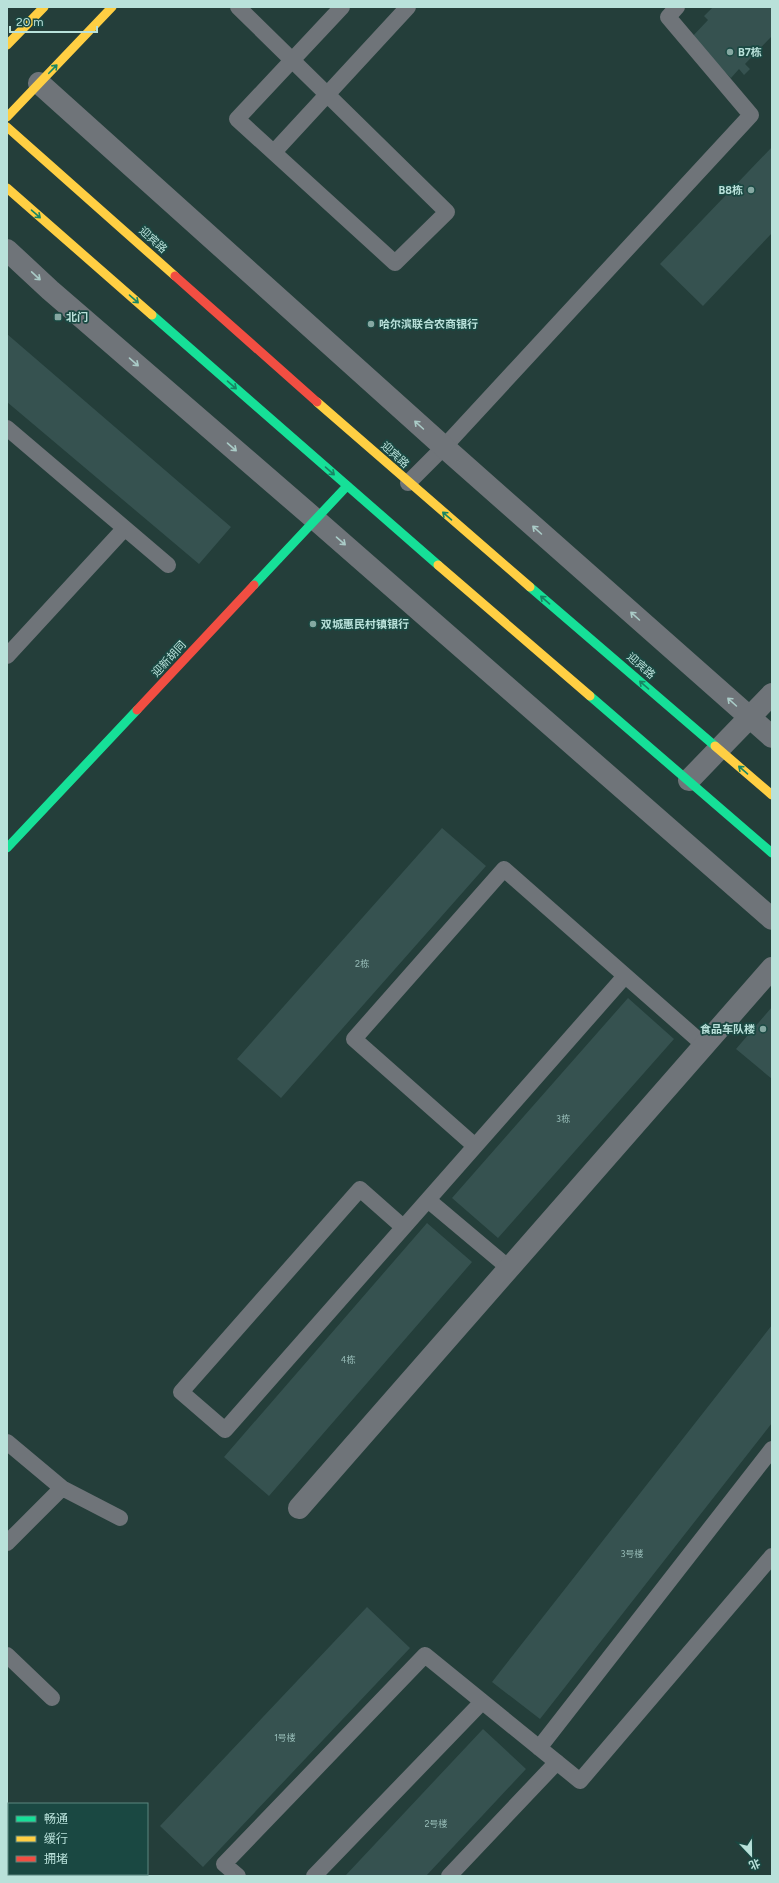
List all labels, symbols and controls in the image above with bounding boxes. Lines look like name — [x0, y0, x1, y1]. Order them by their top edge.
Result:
scale bar — [10, 8, 97, 34]
text: 20 m — [16, 15, 44, 29]
place label: B7栋 — [738, 46, 762, 59]
marker: B7栋 — [725, 47, 735, 57]
one-way arrow — [48, 64, 58, 74]
place label: B8栋 — [719, 184, 743, 197]
marker: B8栋 — [746, 185, 756, 195]
one-way arrow — [31, 209, 42, 218]
street label: 迎宾路 — [136, 224, 170, 256]
one-way arrow — [31, 271, 41, 281]
one-way arrow — [129, 295, 139, 304]
place label: 北门 — [66, 311, 88, 324]
marker: 北门 — [53, 312, 63, 322]
place label: 哈尔滨联合农商银行 — [379, 318, 478, 331]
marker: 哈尔滨联合农商银行 — [366, 319, 376, 329]
one-way arrow — [128, 357, 139, 366]
one-way arrow — [227, 380, 237, 390]
one-way arrow — [414, 420, 424, 429]
street label: 迎宾路 — [378, 439, 412, 471]
one-way arrow — [227, 442, 237, 451]
one-way arrow — [324, 466, 335, 475]
one-way arrow — [441, 511, 452, 520]
one-way arrow — [532, 525, 542, 534]
one-way arrow — [336, 536, 346, 546]
one-way arrow — [540, 596, 551, 605]
one-way arrow — [629, 611, 640, 620]
place label: 双城惠民村镇银行 — [321, 618, 409, 631]
marker: 双城惠民村镇银行 — [308, 619, 318, 629]
street label: 迎新胡同 — [149, 638, 189, 680]
street label: 迎宾路 — [624, 650, 658, 682]
one-way arrow — [639, 680, 649, 689]
one-way arrow — [727, 697, 737, 707]
one-way arrow — [737, 765, 748, 774]
house number: 2栋 — [355, 958, 369, 969]
place label: 食品车队楼 — [700, 1023, 755, 1036]
marker: 食品车队楼 — [758, 1024, 768, 1034]
house number: 3栋 — [556, 1113, 570, 1124]
house number: 4栋 — [341, 1354, 355, 1365]
house number: 3号楼 — [621, 1548, 643, 1559]
house number: 1号楼 — [274, 1732, 296, 1743]
legend — [8, 1803, 148, 1875]
text: 畅通 — [44, 1812, 68, 1826]
house number: 2号楼 — [424, 1818, 448, 1829]
text: 缓行 — [44, 1832, 68, 1846]
north arrow — [731, 1835, 771, 1875]
text: 拥堵 — [44, 1852, 68, 1866]
text: 北 — [747, 1856, 762, 1872]

